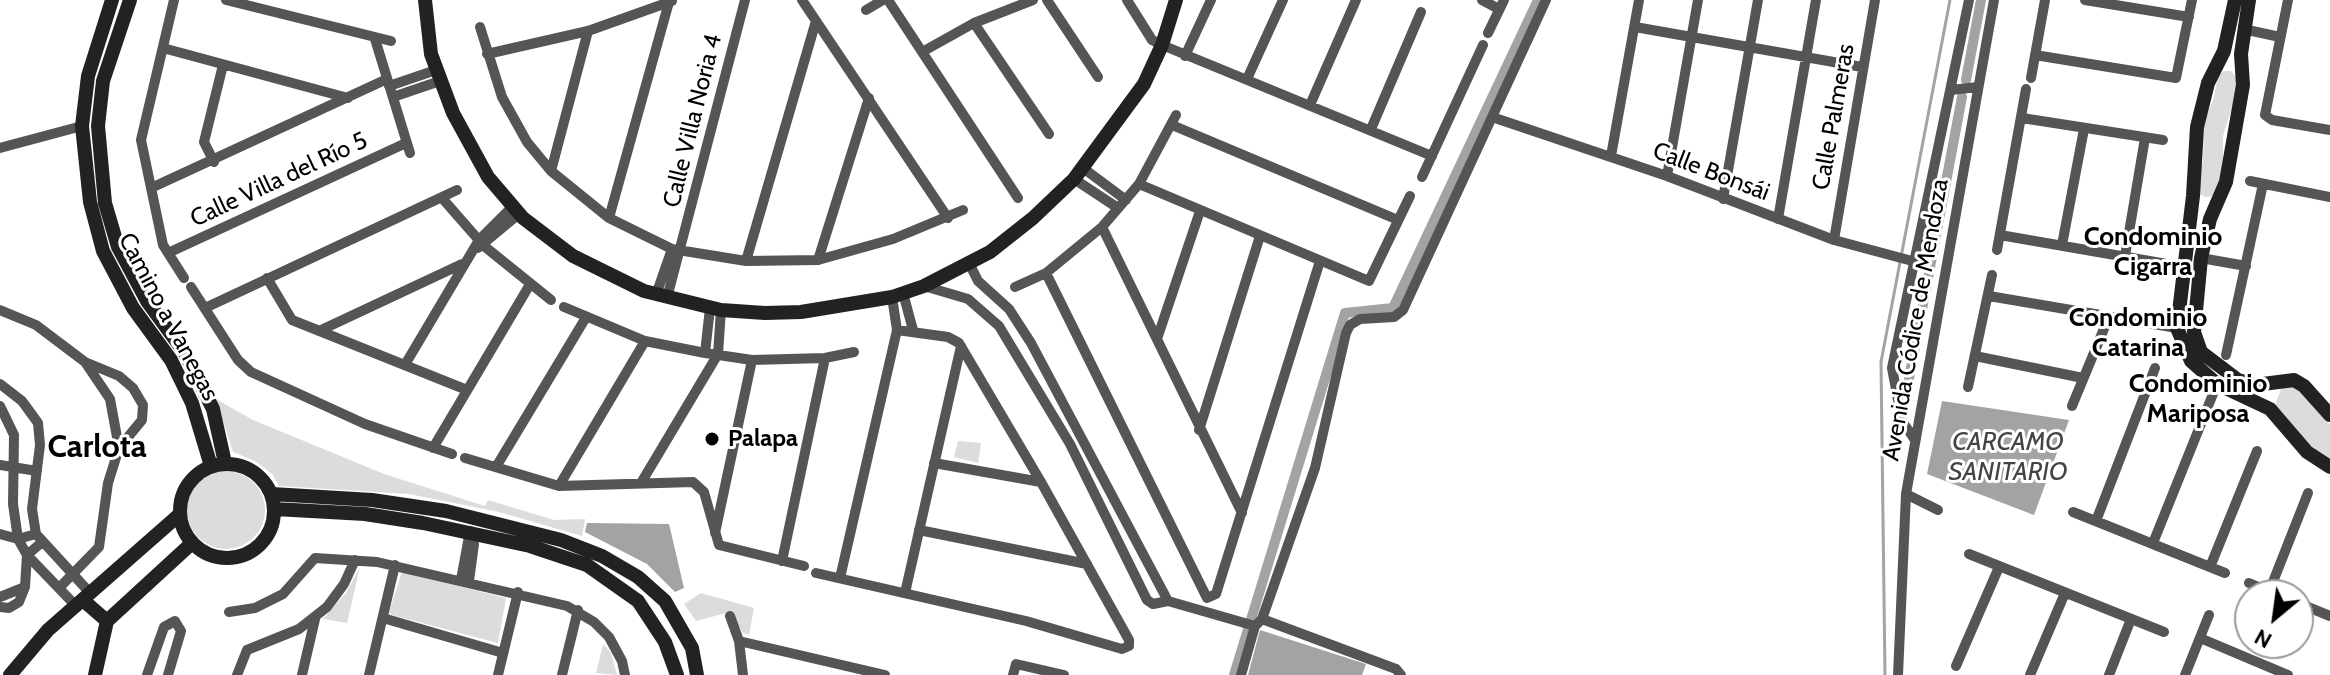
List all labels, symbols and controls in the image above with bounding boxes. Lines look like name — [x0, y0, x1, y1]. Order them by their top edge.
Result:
street label: Calle Villa Noria 4 — [658, 31, 728, 211]
street label: Calle Palmeras — [1807, 42, 1861, 192]
street label: Calle Villa del Río 5 — [186, 126, 372, 234]
street label: Calle Bonsái — [1649, 137, 1773, 207]
street label: Avenida Códice de Mendoza — [1877, 177, 1955, 463]
district label: Condominio Cigarra — [2084, 221, 2222, 282]
street label: Camino a Vanegas — [112, 228, 224, 406]
district label: Condominio Catarina — [2069, 302, 2207, 364]
district label: Condominio Mariposa — [2129, 368, 2267, 430]
place label: Palapa — [728, 425, 798, 453]
water label: CARCAMO SANITARIO — [1949, 426, 2067, 488]
district label: Carlota — [47, 429, 147, 467]
marker: Palapa — [703, 430, 721, 448]
north arrow — [2234, 579, 2314, 659]
text: N — [2250, 623, 2276, 654]

